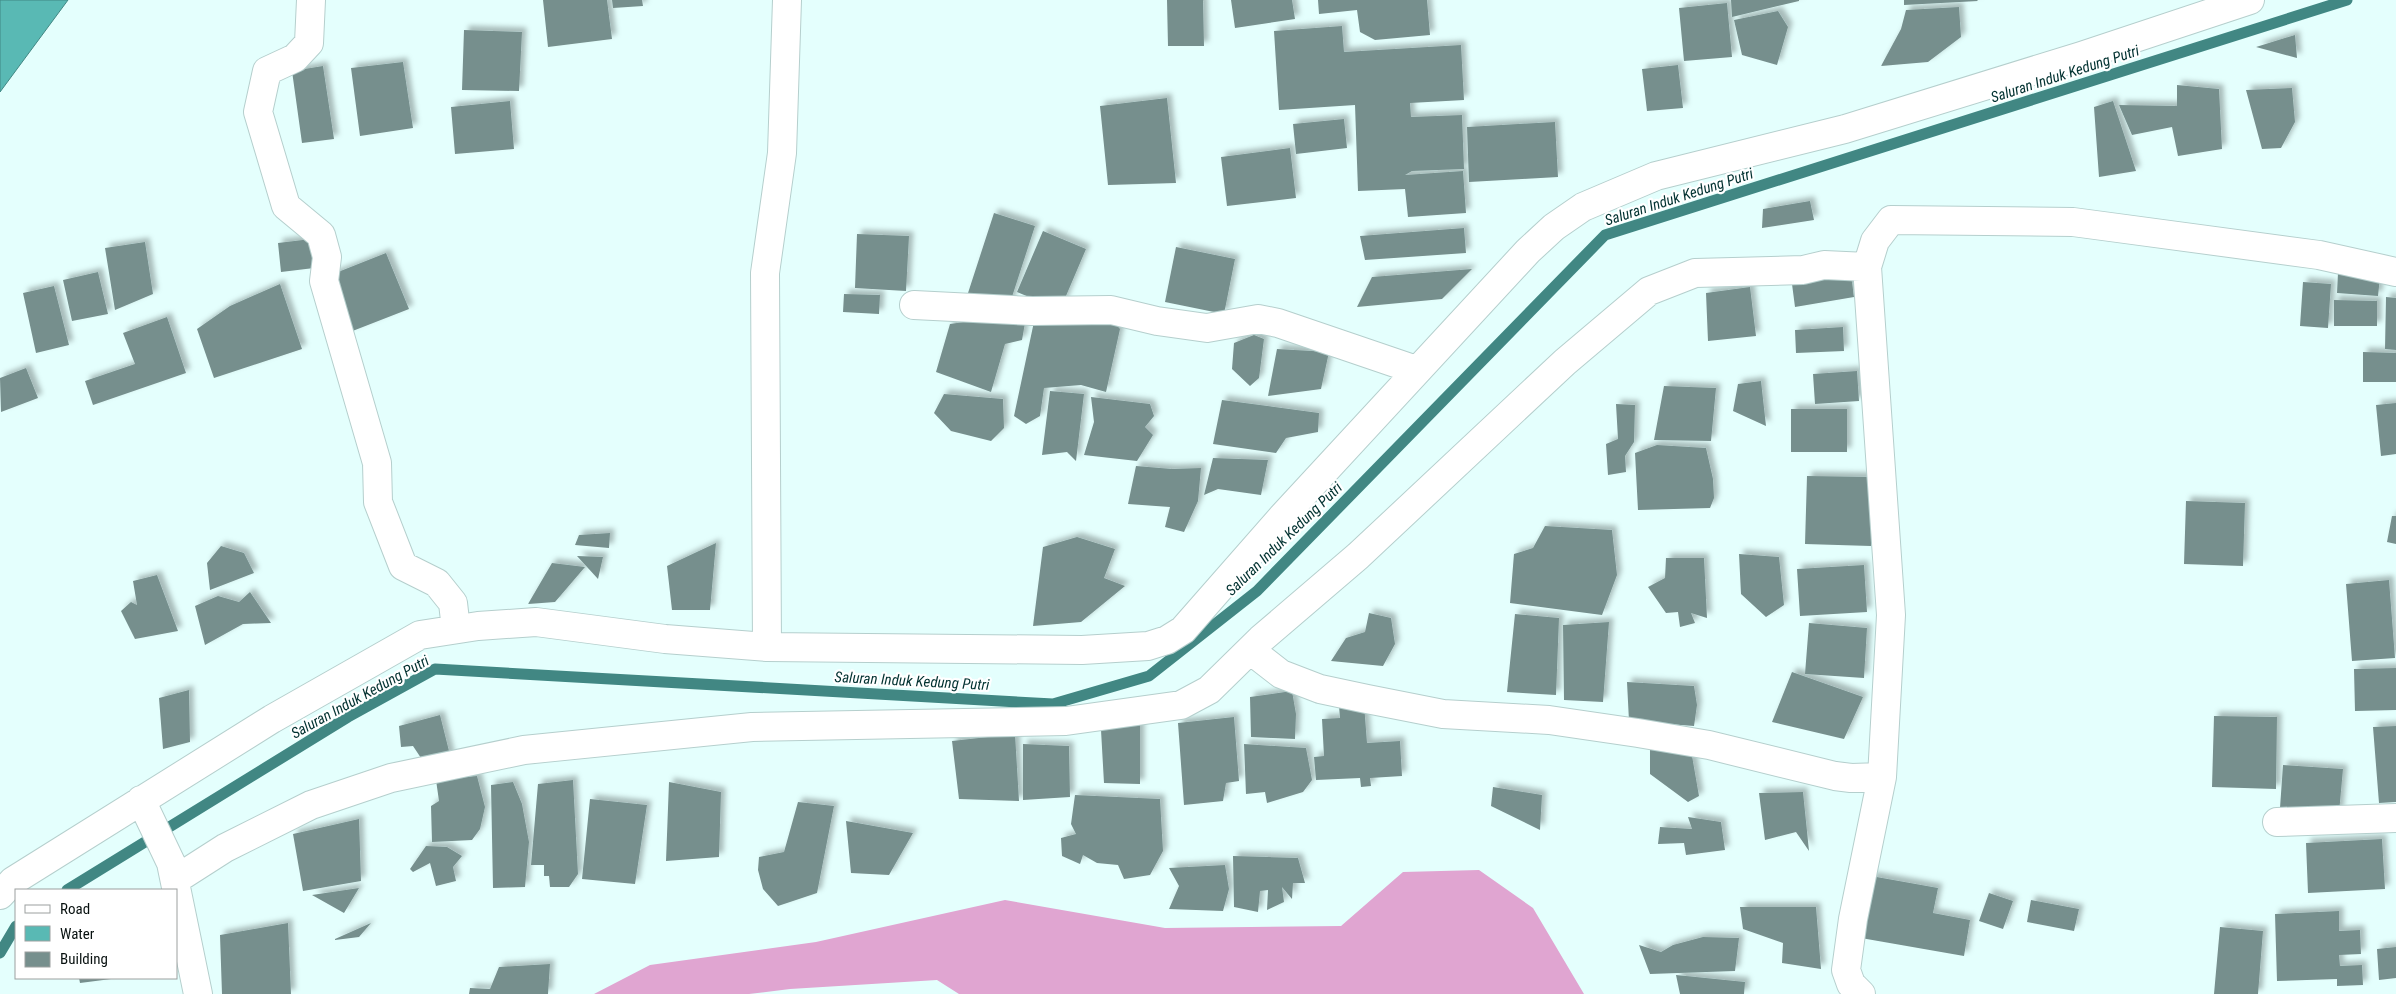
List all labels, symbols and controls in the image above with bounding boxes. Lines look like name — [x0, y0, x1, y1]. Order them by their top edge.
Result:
water label: Saluran Induk Kedung Putri — [1989, 41, 2142, 107]
water label: Saluran Induk Kedung Putri — [1603, 164, 1756, 230]
water label: Saluran Induk Kedung Putri — [1222, 478, 1346, 599]
water label: Saluran Induk Kedung Putri — [288, 651, 433, 742]
water label: Saluran Induk Kedung Putri — [834, 668, 991, 694]
legend — [15, 889, 178, 979]
text: Road — [60, 900, 90, 918]
text: Water — [60, 925, 95, 943]
text: Building — [60, 950, 108, 968]

